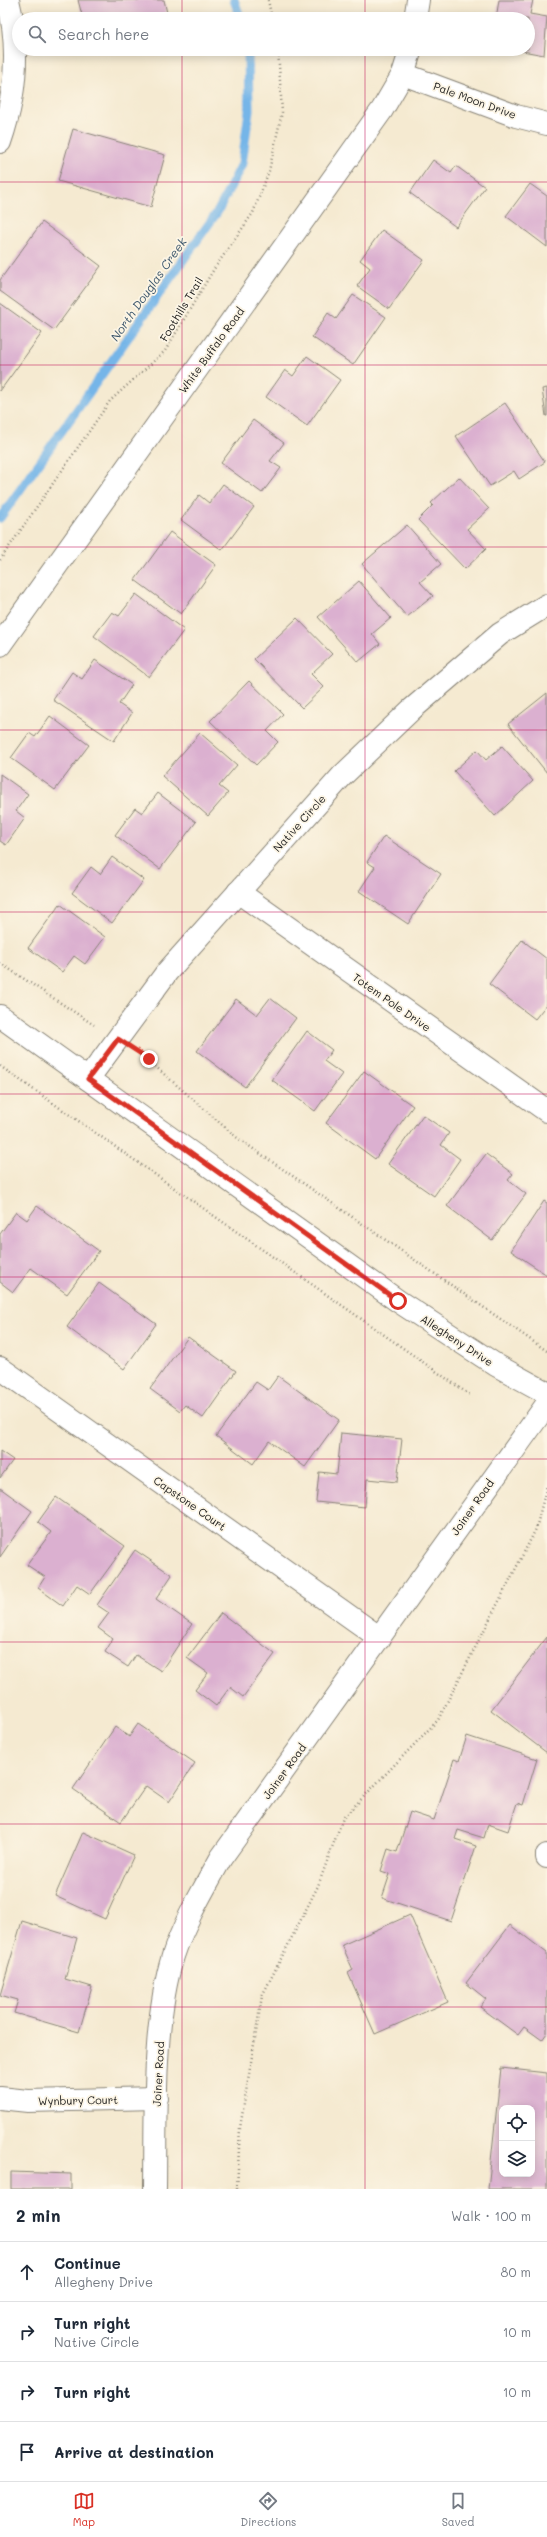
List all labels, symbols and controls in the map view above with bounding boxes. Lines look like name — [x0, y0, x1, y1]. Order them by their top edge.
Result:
search box — [12, 12, 535, 56]
icon: search — [26, 23, 48, 45]
text: Search here — [58, 24, 149, 44]
street label: Pale Moon Drive — [431, 78, 519, 122]
water label: North Douglas Creek — [106, 234, 190, 344]
street label: Foothills Trail — [156, 274, 206, 344]
street label: White Buffalo Road — [175, 304, 247, 396]
street label: Native Circle — [269, 791, 329, 855]
street label: Totem Pole Drive — [350, 969, 434, 1035]
route end — [140, 1050, 158, 1068]
route start — [389, 1292, 407, 1310]
street label: Allegheny Drive — [418, 1311, 496, 1369]
street label: Capstone Court — [151, 1472, 229, 1534]
street label: Joiner Road — [447, 1476, 497, 1538]
street label: Joiner Road — [259, 1740, 309, 1802]
street label: Joiner Road — [149, 2041, 167, 2107]
street label: Wynbury Court — [38, 2092, 118, 2108]
map controls — [499, 2105, 535, 2177]
button: locate — [499, 2105, 535, 2141]
button: layers — [499, 2141, 535, 2177]
text: 2 min — [16, 2204, 61, 2226]
text: Walk · 100 m — [451, 2207, 531, 2224]
text: Continue — [54, 2253, 121, 2273]
icon: ahead — [16, 2261, 38, 2283]
text: 80 m — [501, 2263, 531, 2280]
text: Allegheny Drive — [54, 2273, 153, 2290]
text: Turn right — [54, 2313, 131, 2333]
icon: right — [16, 2321, 38, 2343]
text: 10 m — [503, 2323, 531, 2340]
text: Native Circle — [54, 2333, 139, 2350]
icon: right — [16, 2381, 38, 2403]
text: Turn right — [54, 2382, 131, 2402]
text: 10 m — [503, 2383, 531, 2400]
icon: arrive — [16, 2441, 38, 2463]
text: Arrive at destination — [54, 2442, 214, 2462]
tab: Map — [73, 2490, 95, 2529]
tab: Directions — [240, 2490, 296, 2529]
tab: Saved — [442, 2490, 474, 2529]

